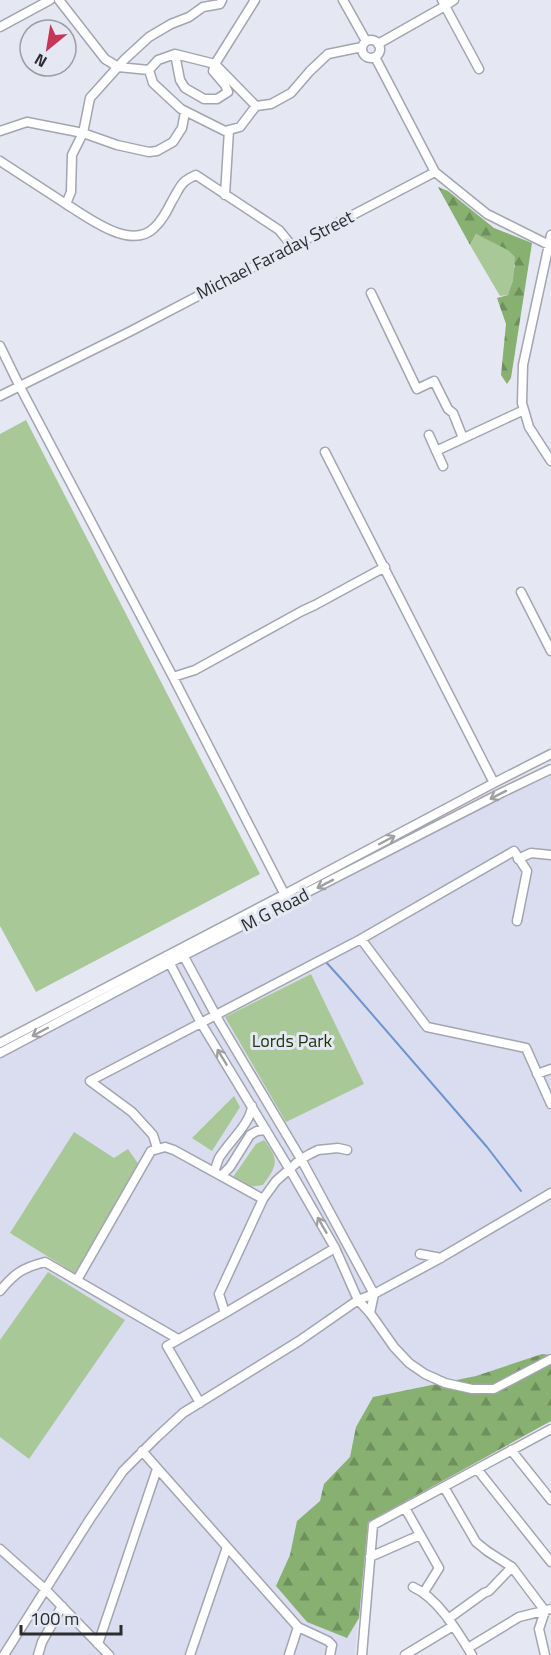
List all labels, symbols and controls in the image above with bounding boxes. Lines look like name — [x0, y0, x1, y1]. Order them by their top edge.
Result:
north arrow — [18, 18, 78, 78]
text: N — [30, 48, 51, 74]
street label: Michael Faraday Street — [191, 203, 359, 306]
one-way arrow — [490, 789, 508, 801]
one-way arrow — [377, 834, 395, 845]
one-way arrow — [317, 879, 335, 891]
street label: M G Road — [236, 881, 313, 938]
one-way arrow — [32, 1026, 49, 1038]
park label: Lords Park — [252, 1027, 333, 1054]
one-way arrow — [216, 1049, 228, 1066]
one-way arrow — [316, 1217, 328, 1234]
scale bar — [21, 1598, 122, 1636]
text: 100 m — [30, 1605, 79, 1632]

